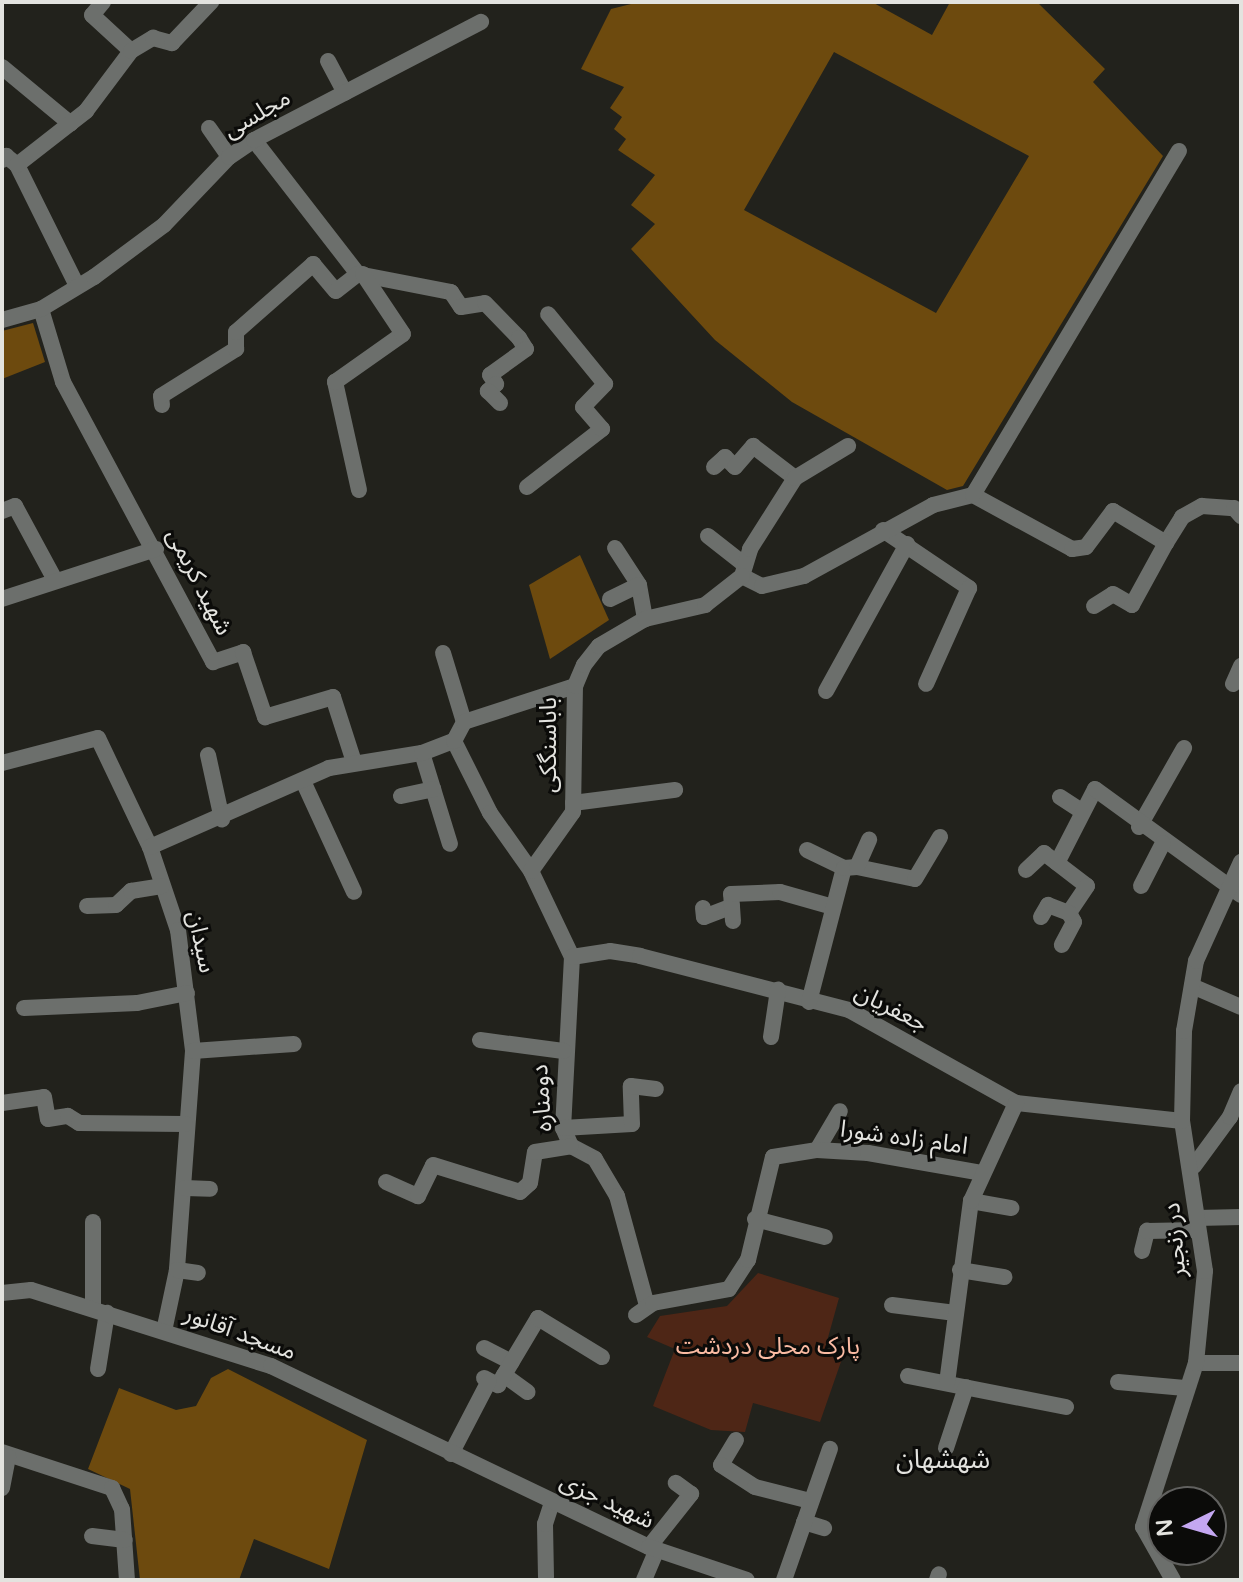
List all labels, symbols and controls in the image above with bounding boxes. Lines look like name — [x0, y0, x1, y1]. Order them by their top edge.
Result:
street label: مجلسی — [218, 83, 296, 145]
street label: شهید کریمی — [160, 524, 238, 640]
street label: باباسنگکی — [535, 697, 563, 793]
street label: سیدان — [180, 908, 222, 976]
street label: جعفریان — [850, 977, 932, 1039]
street label: دومناره — [525, 1063, 559, 1133]
street label: امام زاده شورا — [838, 1115, 970, 1161]
street label: در زنجیر — [1157, 1201, 1193, 1279]
street label: مسجد آقانور — [180, 1299, 300, 1367]
park label: پارک محلی دردشت — [676, 1333, 860, 1361]
district label: شهشهان — [896, 1444, 990, 1476]
street label: شهید جزی — [555, 1467, 659, 1535]
north arrow — [1147, 1486, 1227, 1566]
text: N — [1151, 1518, 1179, 1538]

